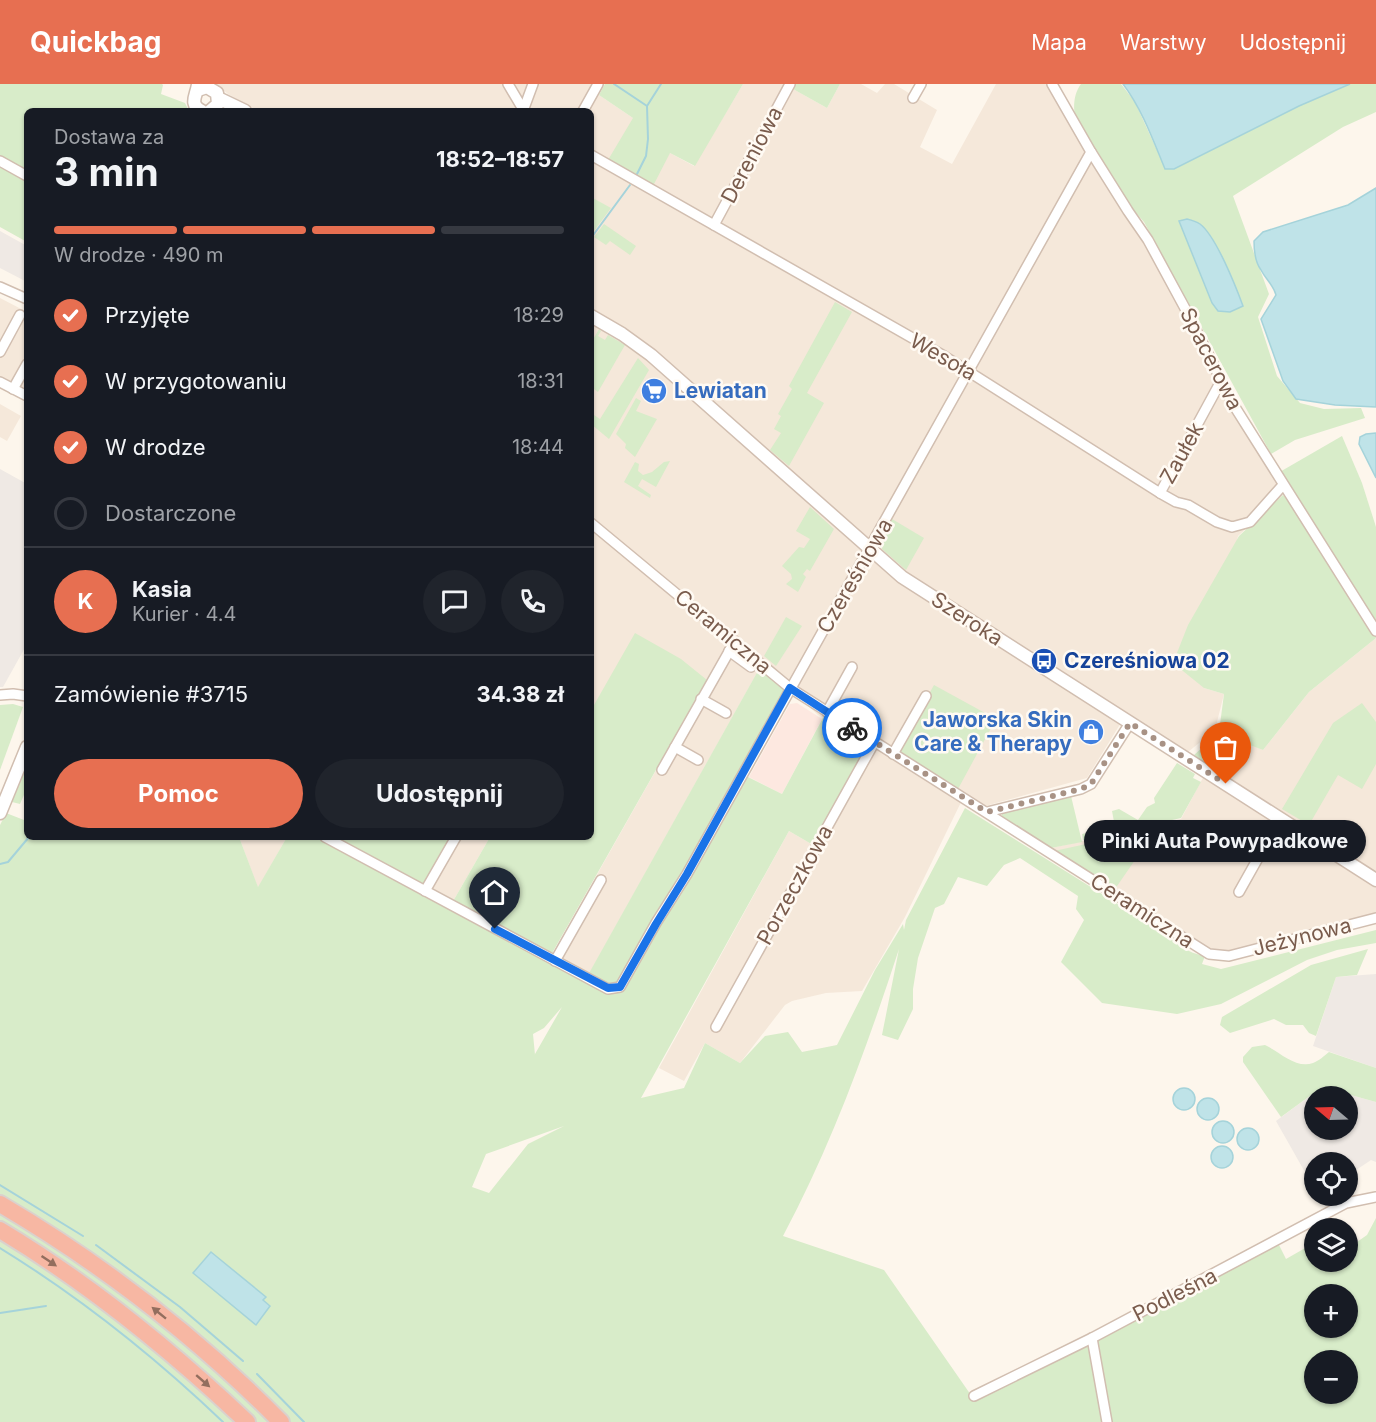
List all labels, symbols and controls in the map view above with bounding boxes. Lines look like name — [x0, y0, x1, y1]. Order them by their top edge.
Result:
text: Quickbag — [30, 25, 161, 59]
text: Mapa — [1031, 30, 1087, 55]
text: Warstwy — [1120, 30, 1206, 55]
text: Udostępnij — [1239, 30, 1346, 55]
street label: Dereniowa — [716, 102, 787, 207]
text: Dostawa za — [54, 125, 164, 149]
text: 18:52–18:57 — [436, 146, 564, 172]
text: 3 min — [54, 148, 159, 195]
text: W drodze · 490 m — [54, 243, 224, 267]
icon: check — [54, 299, 87, 332]
text: Przyjęte — [105, 302, 190, 328]
text: 18:29 — [513, 303, 564, 327]
street label: Spacerowa — [1175, 304, 1248, 414]
street label: Wesoła — [906, 328, 981, 386]
icon: check — [54, 365, 87, 398]
text: W przygotowaniu — [105, 368, 287, 394]
text: 18:31 — [517, 369, 564, 393]
supermarket icon: Lewiatan — [639, 376, 669, 406]
place label: Lewiatan — [674, 378, 767, 403]
street label: Zaułek — [1155, 417, 1209, 488]
icon: check — [54, 431, 87, 464]
text: W drodze — [105, 434, 206, 460]
text: 18:44 — [512, 435, 564, 459]
text: Dostarczone — [105, 500, 236, 526]
street label: Czereśniowa — [812, 514, 898, 638]
button: chat — [423, 570, 486, 633]
button: phone — [501, 570, 564, 633]
text: Kasia — [132, 576, 192, 602]
street label: Ceramiczna — [670, 584, 777, 679]
street label: Szeroka — [927, 586, 1008, 651]
text: K — [78, 588, 93, 614]
text: Kurier · 4.4 — [132, 602, 236, 626]
bus stop icon: Czereśniowa 02 — [1029, 646, 1059, 676]
place label: Czereśniowa 02 — [1064, 648, 1230, 673]
text: Zamówienie #3715 — [54, 681, 248, 707]
text: 34.38 zł — [477, 681, 564, 707]
courier — [822, 698, 882, 758]
place label: Jaworska Skin Care & Therapy — [914, 707, 1072, 756]
icon: bike — [836, 712, 869, 745]
shop icon: Jaworska Skin Care & Therapy — [1076, 717, 1106, 747]
pin — [1200, 722, 1251, 784]
icon: bag — [1209, 731, 1242, 764]
button: Pomoc — [54, 759, 303, 828]
button: Udostępnij — [315, 759, 564, 828]
callout: Pinki Auta Powypadkowe — [1085, 820, 1367, 862]
street label: Porzeczkowa — [751, 821, 838, 949]
text: Pinki Auta Powypadkowe — [1102, 829, 1348, 853]
pin — [469, 867, 520, 929]
street label: Ceramiczna — [1086, 868, 1199, 953]
icon: home — [478, 876, 511, 909]
street label: Jeżynowa — [1250, 912, 1354, 961]
north arrow — [1304, 1086, 1358, 1140]
map controls — [1304, 1086, 1358, 1404]
button: locate — [1304, 1152, 1358, 1206]
button: layers — [1304, 1218, 1358, 1272]
one-way arrow — [41, 1256, 58, 1267]
street label: Podleśna — [1128, 1263, 1221, 1326]
button: + — [1304, 1284, 1358, 1338]
one-way arrow — [151, 1306, 167, 1319]
button: − — [1304, 1350, 1358, 1404]
one-way arrow — [195, 1374, 210, 1387]

